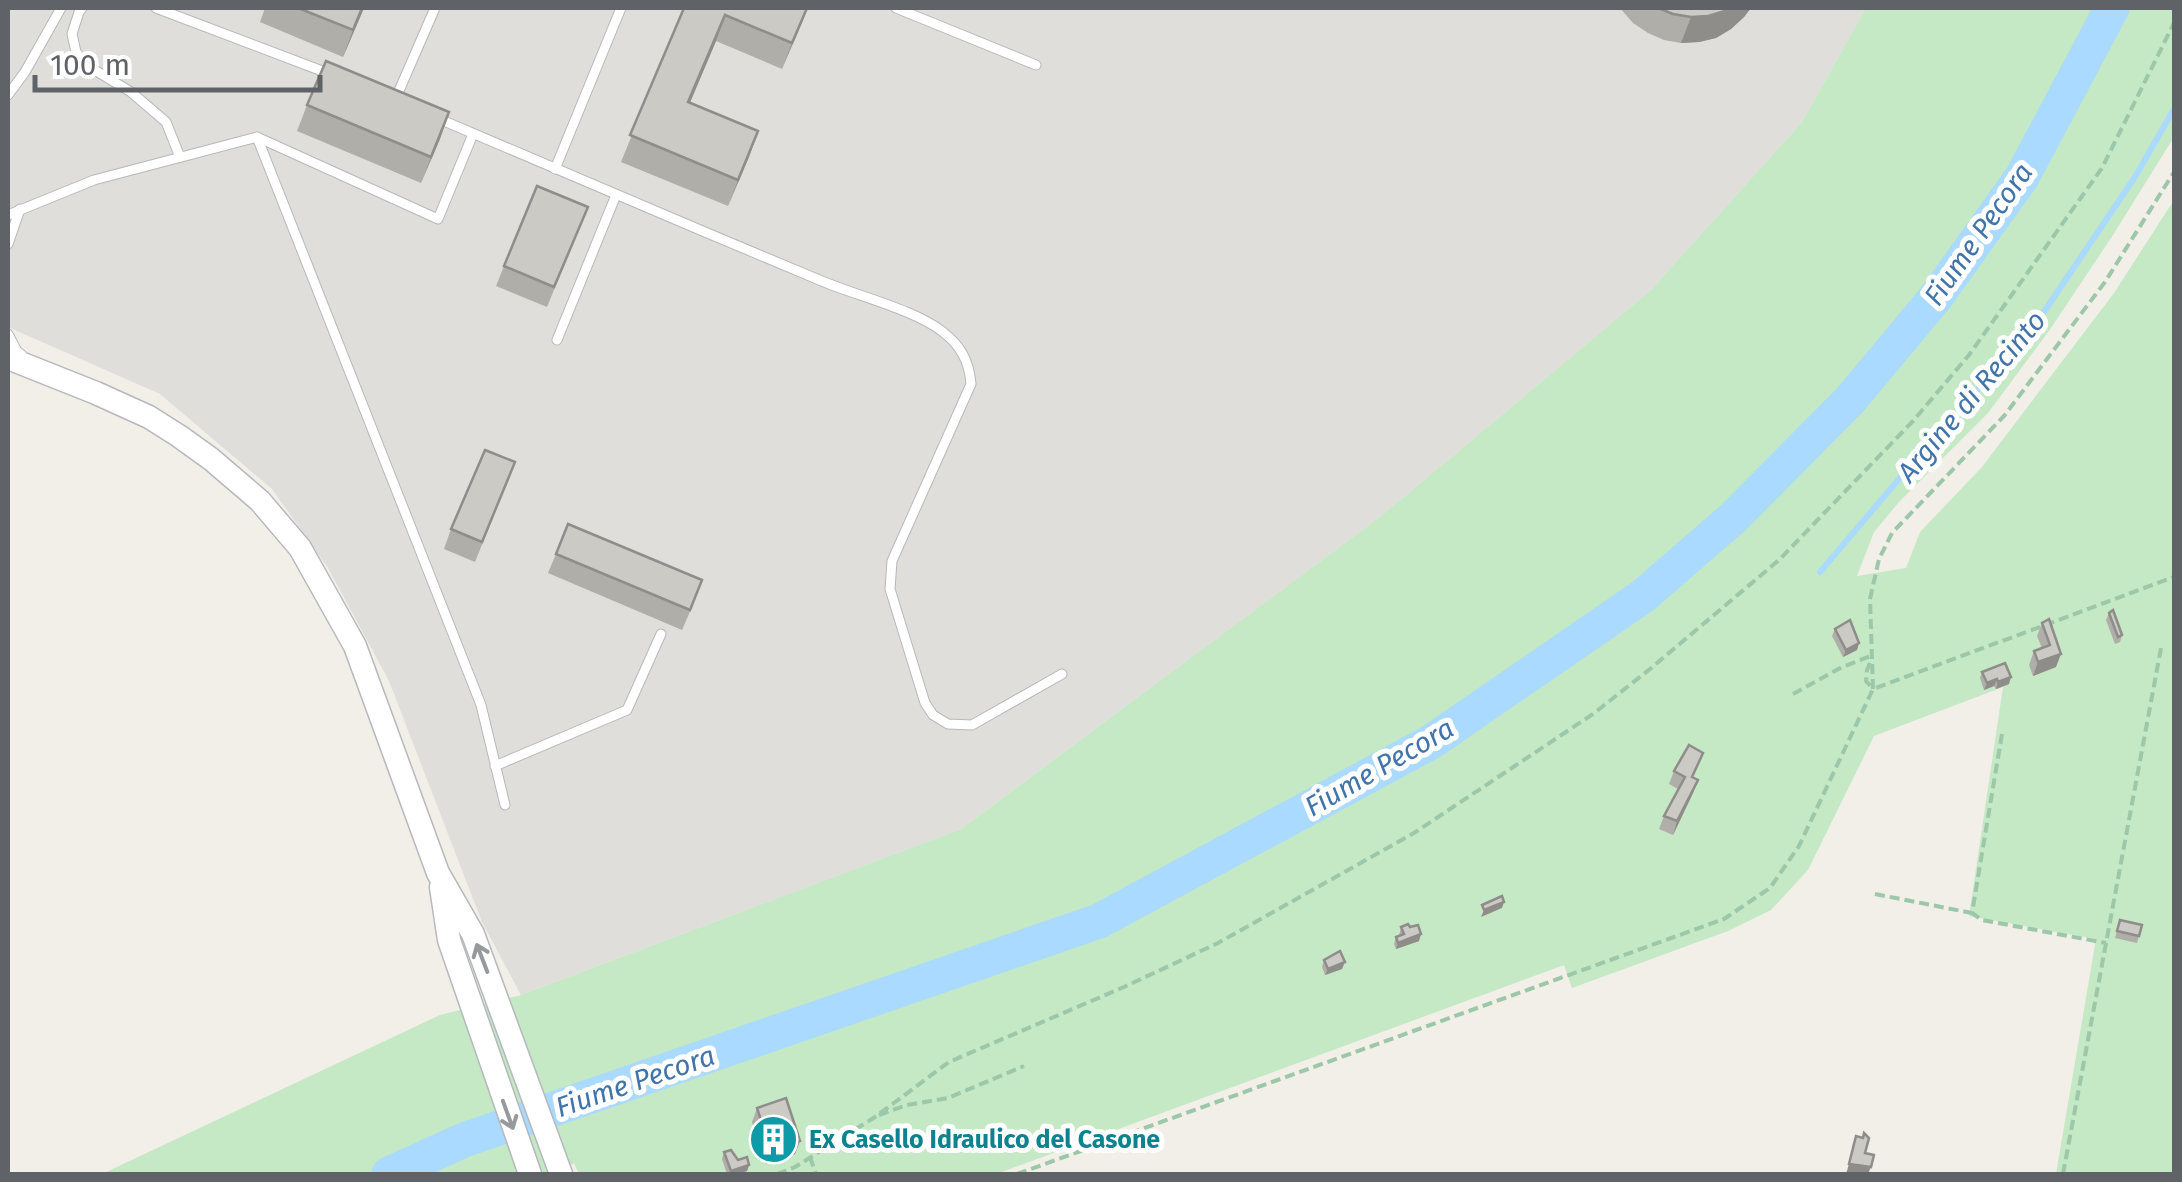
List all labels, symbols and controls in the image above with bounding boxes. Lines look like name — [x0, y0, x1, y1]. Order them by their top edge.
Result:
scale bar — [35, 30, 320, 92]
text: 100 m — [50, 47, 130, 83]
water label: Fiume Pecora — [1917, 157, 2040, 312]
water label: Argine di Recinto — [1890, 304, 2052, 489]
water label: Fiume Pecora — [1299, 712, 1459, 823]
one-way arrow — [472, 943, 490, 974]
water label: Fiume Pecora — [551, 1039, 719, 1124]
one-way arrow — [500, 1098, 518, 1129]
building icon: Ex Casello Idraulico del Casone — [748, 1113, 800, 1165]
place label: Ex Casello Idraulico del Casone — [809, 1125, 1160, 1155]

